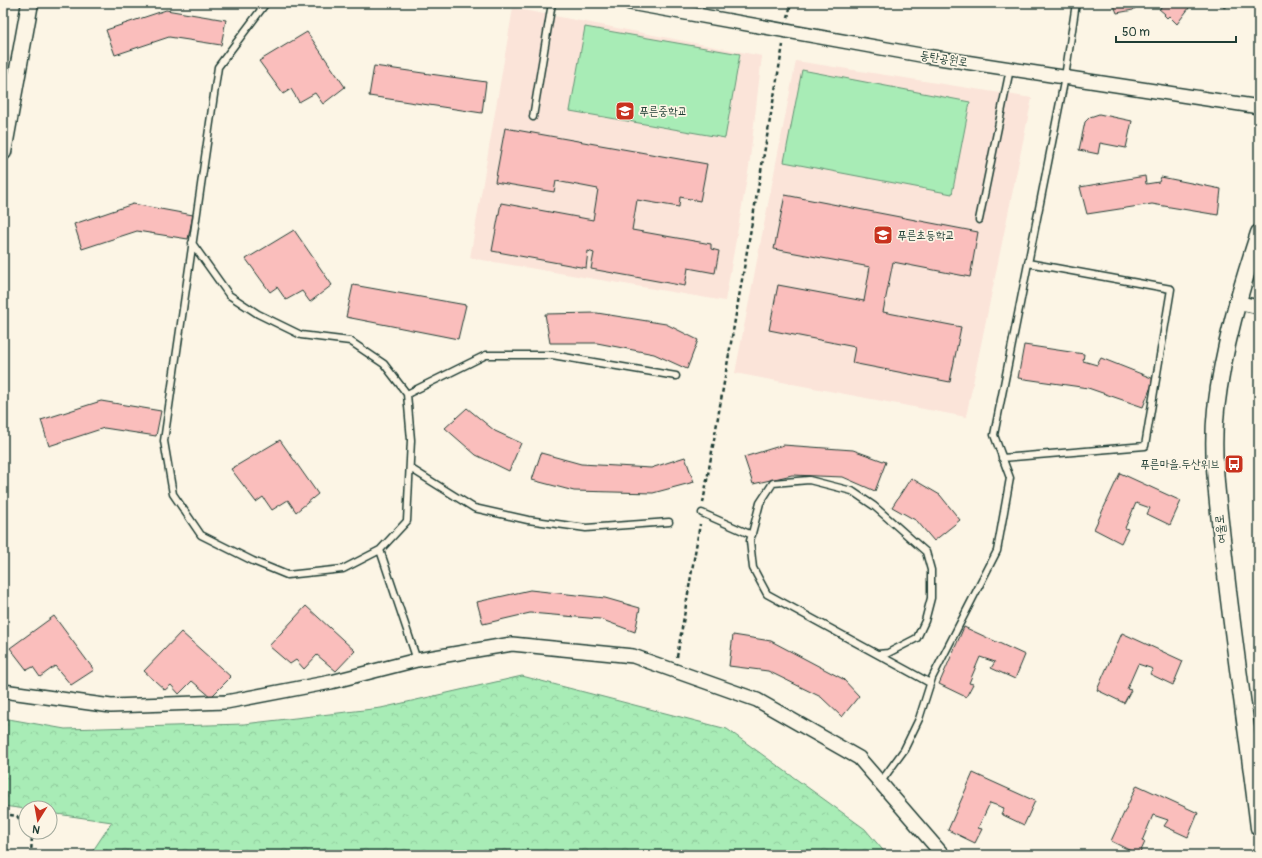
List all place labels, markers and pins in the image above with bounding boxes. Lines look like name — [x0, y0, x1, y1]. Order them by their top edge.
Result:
school or university icon: 푸른중학교 — [614, 100, 636, 122]
place label: 푸른중학교 — [639, 104, 687, 119]
school or university icon: 푸른초등학교 — [872, 224, 894, 246]
place label: 푸른초등학교 — [897, 228, 955, 243]
bus stop icon: 푸른마을.두산위브 — [1223, 453, 1245, 475]
place label: 푸른마을.두산위브 — [1140, 457, 1220, 472]

